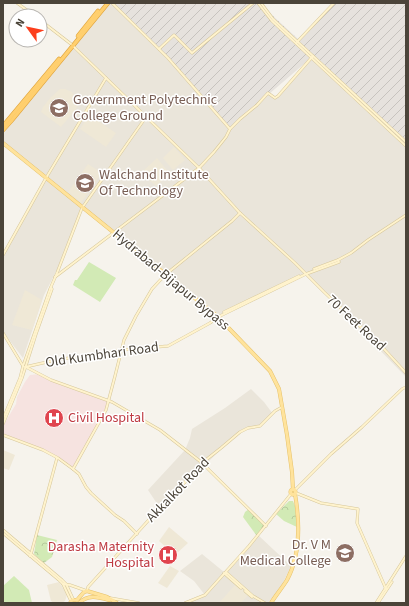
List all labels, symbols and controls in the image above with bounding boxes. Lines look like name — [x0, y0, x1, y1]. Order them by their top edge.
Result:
north arrow — [8, 8, 48, 48]
text: N — [12, 16, 28, 30]
place label: Government Polytechnic College Ground — [73, 90, 218, 126]
school or university icon: Government Polytechnic College Ground — [48, 97, 70, 119]
place label: Walchand Institute Of Technology — [99, 165, 209, 201]
school or university icon: Walchand Institute Of Technology — [74, 172, 96, 194]
street label: Hydrabad-Bijapur Bypass — [108, 225, 234, 335]
street label: 70 Feet Road — [322, 290, 390, 356]
street label: Old Kumbhari Road — [44, 337, 160, 373]
hospital icon: Civil Hospital — [43, 407, 65, 429]
place label: Civil Hospital — [68, 408, 145, 428]
street label: Akkalkot Road — [142, 453, 214, 527]
place label: Dr. V M Medical College — [240, 535, 331, 571]
place label: Darasha Maternity Hospital — [48, 537, 154, 573]
school or university icon: Dr. V M Medical College — [334, 542, 356, 564]
hospital icon: Darasha Maternity Hospital — [157, 544, 179, 566]

